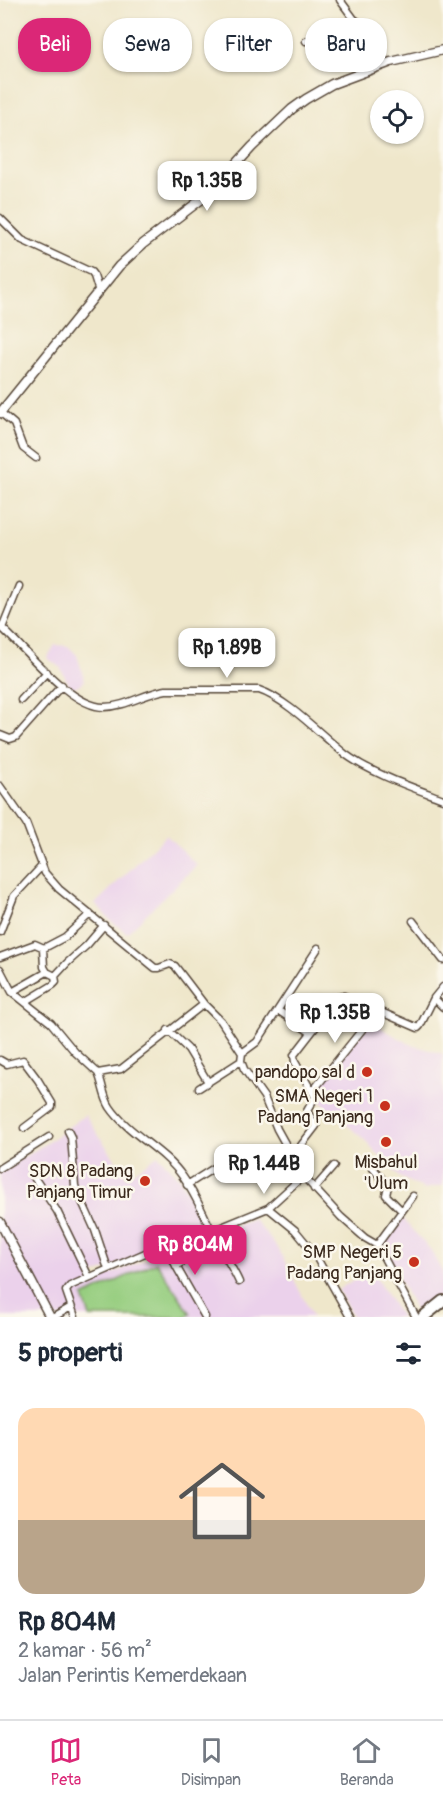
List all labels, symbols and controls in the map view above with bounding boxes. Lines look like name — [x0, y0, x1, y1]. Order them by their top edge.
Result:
chip: Beli — [18, 18, 91, 72]
chip: Sewa — [103, 18, 192, 72]
chip: Filter — [204, 18, 293, 72]
chip: Baru — [305, 18, 387, 72]
map controls — [370, 90, 424, 144]
button: locate — [370, 90, 424, 144]
pin: Rp 1.35B — [145, 161, 269, 212]
text: Rp 1.35B — [172, 168, 242, 193]
pin: Rp 1.89B — [165, 628, 289, 679]
text: Rp 1.89B — [192, 635, 262, 660]
pin: Rp 1.35B — [273, 993, 397, 1044]
text: Rp 1.35B — [300, 1000, 370, 1025]
place label: pandopo sal d — [255, 1061, 355, 1084]
marker: pandopo sal d — [360, 1065, 374, 1079]
place label: SMA Negeri 1 Padang Panjang — [257, 1085, 373, 1129]
marker: SMA Negeri 1 Padang Panjang — [378, 1099, 392, 1113]
marker: Misbahul 'Ulum — [379, 1135, 393, 1149]
pin: Rp 1.44B — [202, 1144, 326, 1195]
text: Rp 1.44B — [228, 1151, 300, 1176]
place label: Misbahul 'Ulum — [354, 1151, 418, 1195]
place label: SDN 8 Padang Panjang Timur — [26, 1160, 134, 1204]
marker: SDN 8 Padang Panjang Timur — [138, 1174, 152, 1188]
pin: Rp 804M — [140, 1225, 250, 1276]
text: Rp 804M — [157, 1232, 233, 1257]
place label: SMP Negeri 5 Padang Panjang — [286, 1241, 402, 1285]
marker: SMP Negeri 5 Padang Panjang — [407, 1255, 421, 1269]
text: 5 properti — [18, 1337, 122, 1369]
icon: filters — [392, 1337, 425, 1370]
icon: home — [168, 1447, 276, 1555]
text: Rp 804M — [18, 1606, 116, 1638]
text: 2 kamar · 56 m² — [18, 1638, 152, 1663]
text: Jalan Perintis Kemerdekaan — [18, 1663, 247, 1688]
tab: Peta — [49, 1734, 82, 1790]
tab: Disimpan — [181, 1734, 241, 1790]
tab: Beranda — [340, 1734, 394, 1790]

